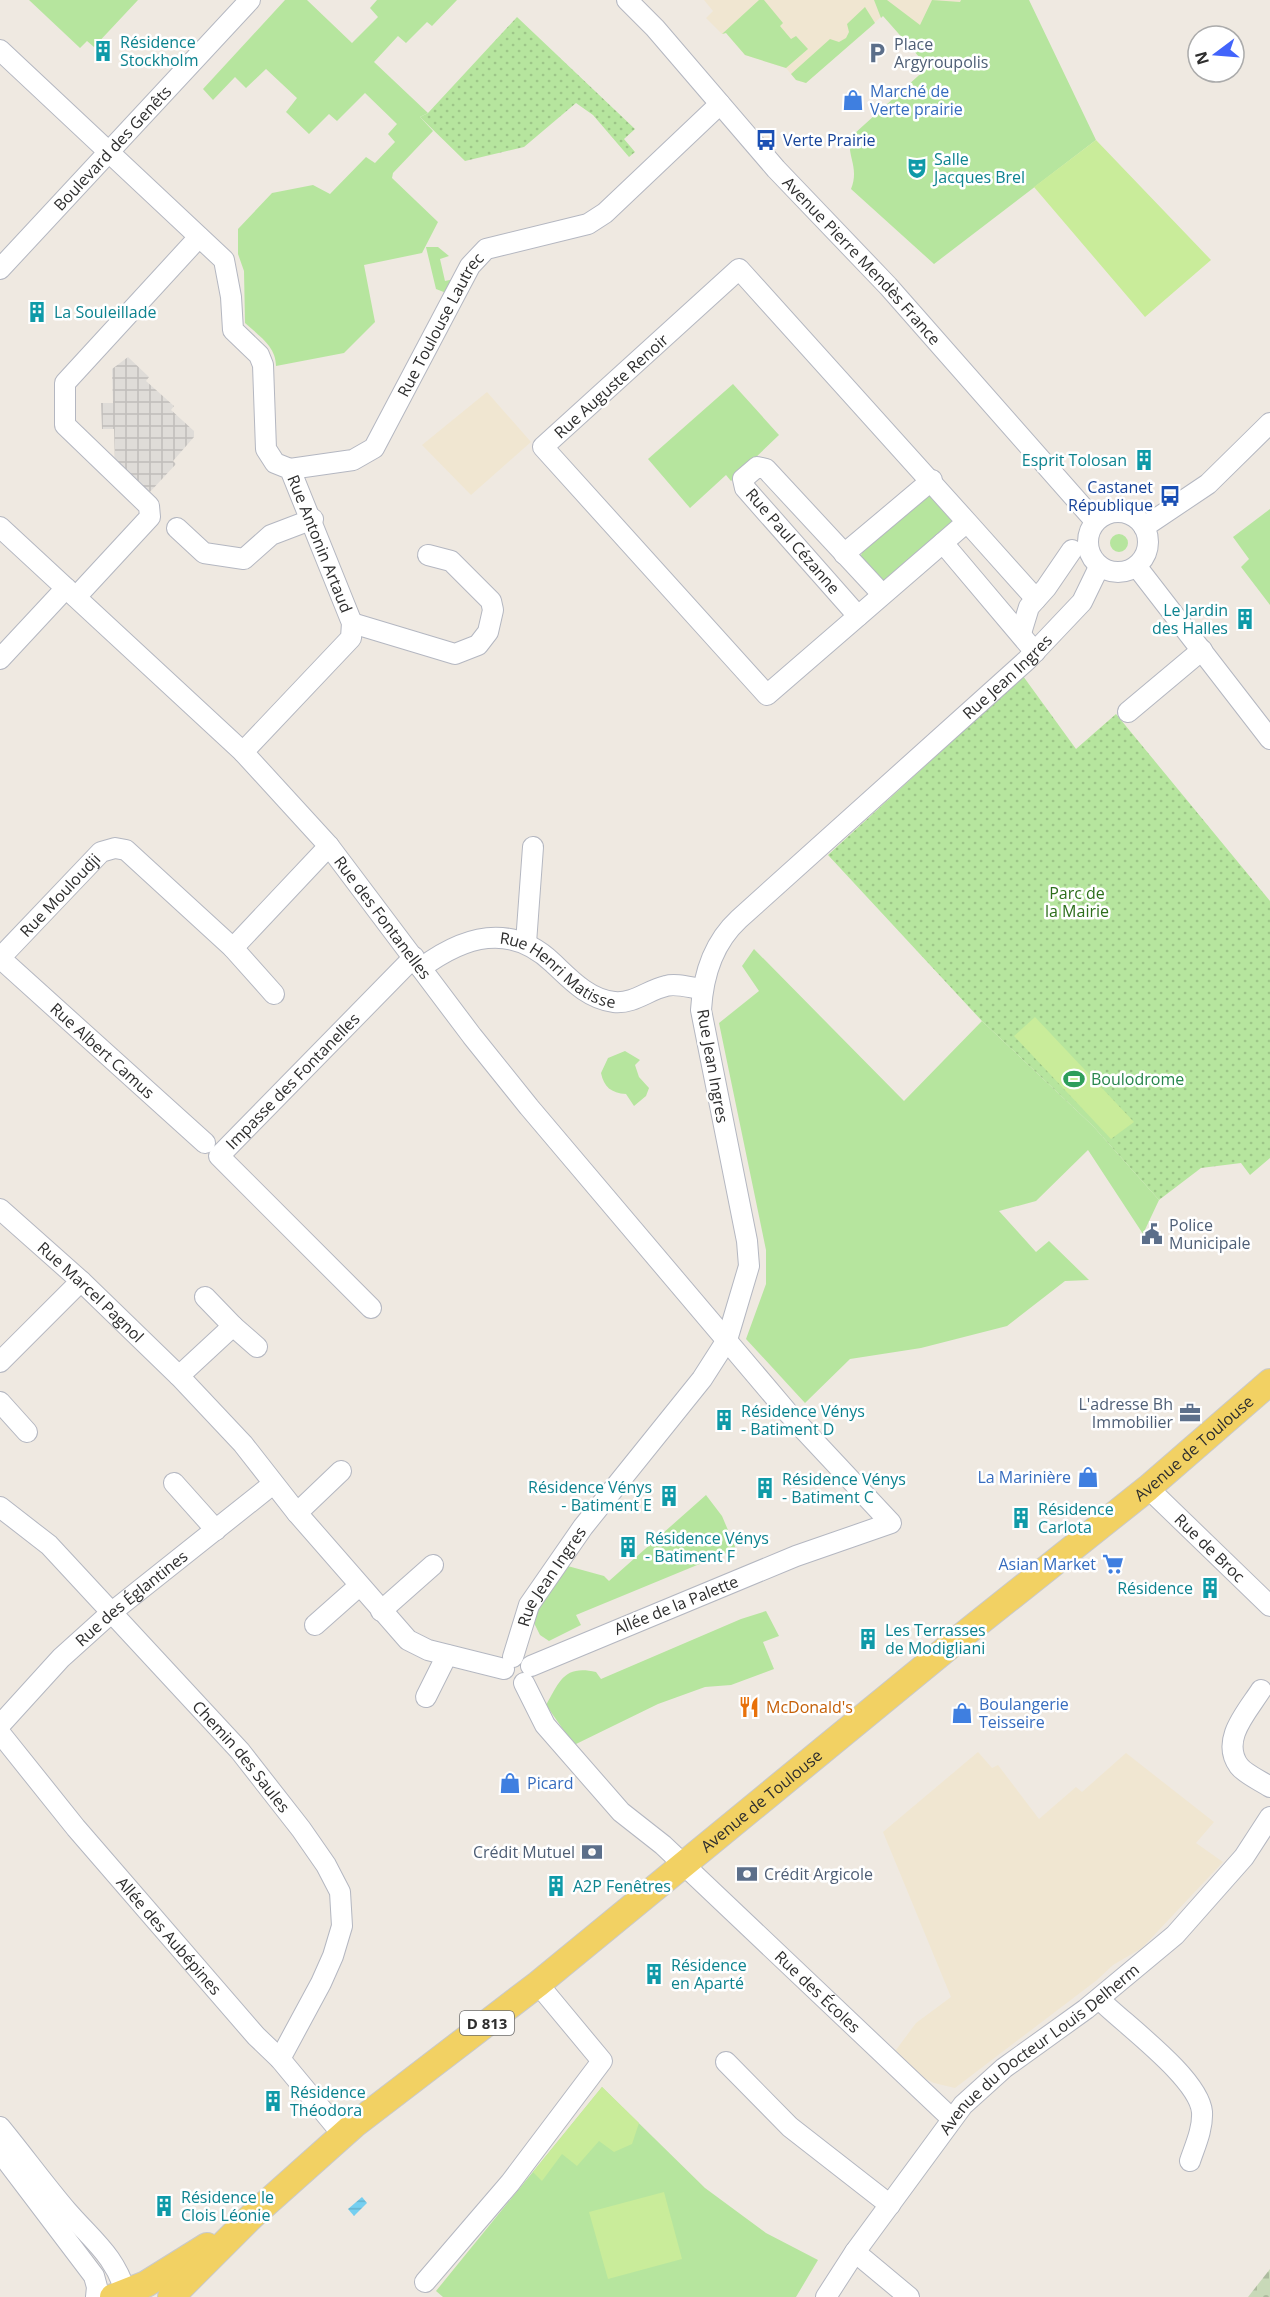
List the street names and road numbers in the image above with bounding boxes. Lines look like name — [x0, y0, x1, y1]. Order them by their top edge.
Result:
street label: Boulevard des Genêts — [49, 81, 176, 216]
street label: Avenue Pierre Mendès France — [778, 172, 946, 350]
street label: Rue Toulouse Lautrec — [392, 247, 489, 400]
street label: Rue Auguste Renoir — [549, 328, 673, 443]
street label: Rue Antonin Artaud — [282, 472, 358, 616]
street label: Rue Paul Cézanne — [741, 483, 845, 599]
street label: Rue Jean Ingres — [958, 629, 1057, 724]
street label: Rue Mouloudji — [15, 848, 105, 942]
street label: Rue des Fontanelles — [329, 851, 436, 984]
street label: Rue Henri Matisse — [499, 927, 617, 1013]
street label: Rue Albert Camus — [46, 998, 159, 1103]
street label: Rue Jean Ingres — [692, 1007, 734, 1125]
street label: Impasse des Fontanelles — [221, 1008, 364, 1154]
street label: Rue Marcel Pagnol — [33, 1237, 149, 1347]
street label: Avenue de Toulouse — [1130, 1390, 1258, 1506]
street label: Rue de Broc — [1170, 1509, 1250, 1587]
street label: Rue Jean Ingres — [512, 1522, 591, 1629]
street label: Rue des Églantines — [70, 1545, 192, 1651]
street label: Allée de la Palette — [611, 1570, 741, 1640]
street label: Chemin des Saules — [188, 1696, 295, 1817]
street label: Avenue de Toulouse — [696, 1744, 827, 1857]
street label: Allée des Aubépines — [112, 1872, 227, 2000]
street label: Rue des Écoles — [770, 1946, 865, 2038]
street label: Avenue du Docteur Louis Delherm — [934, 1958, 1144, 2139]
road number: D 813 — [460, 2011, 514, 2035]

